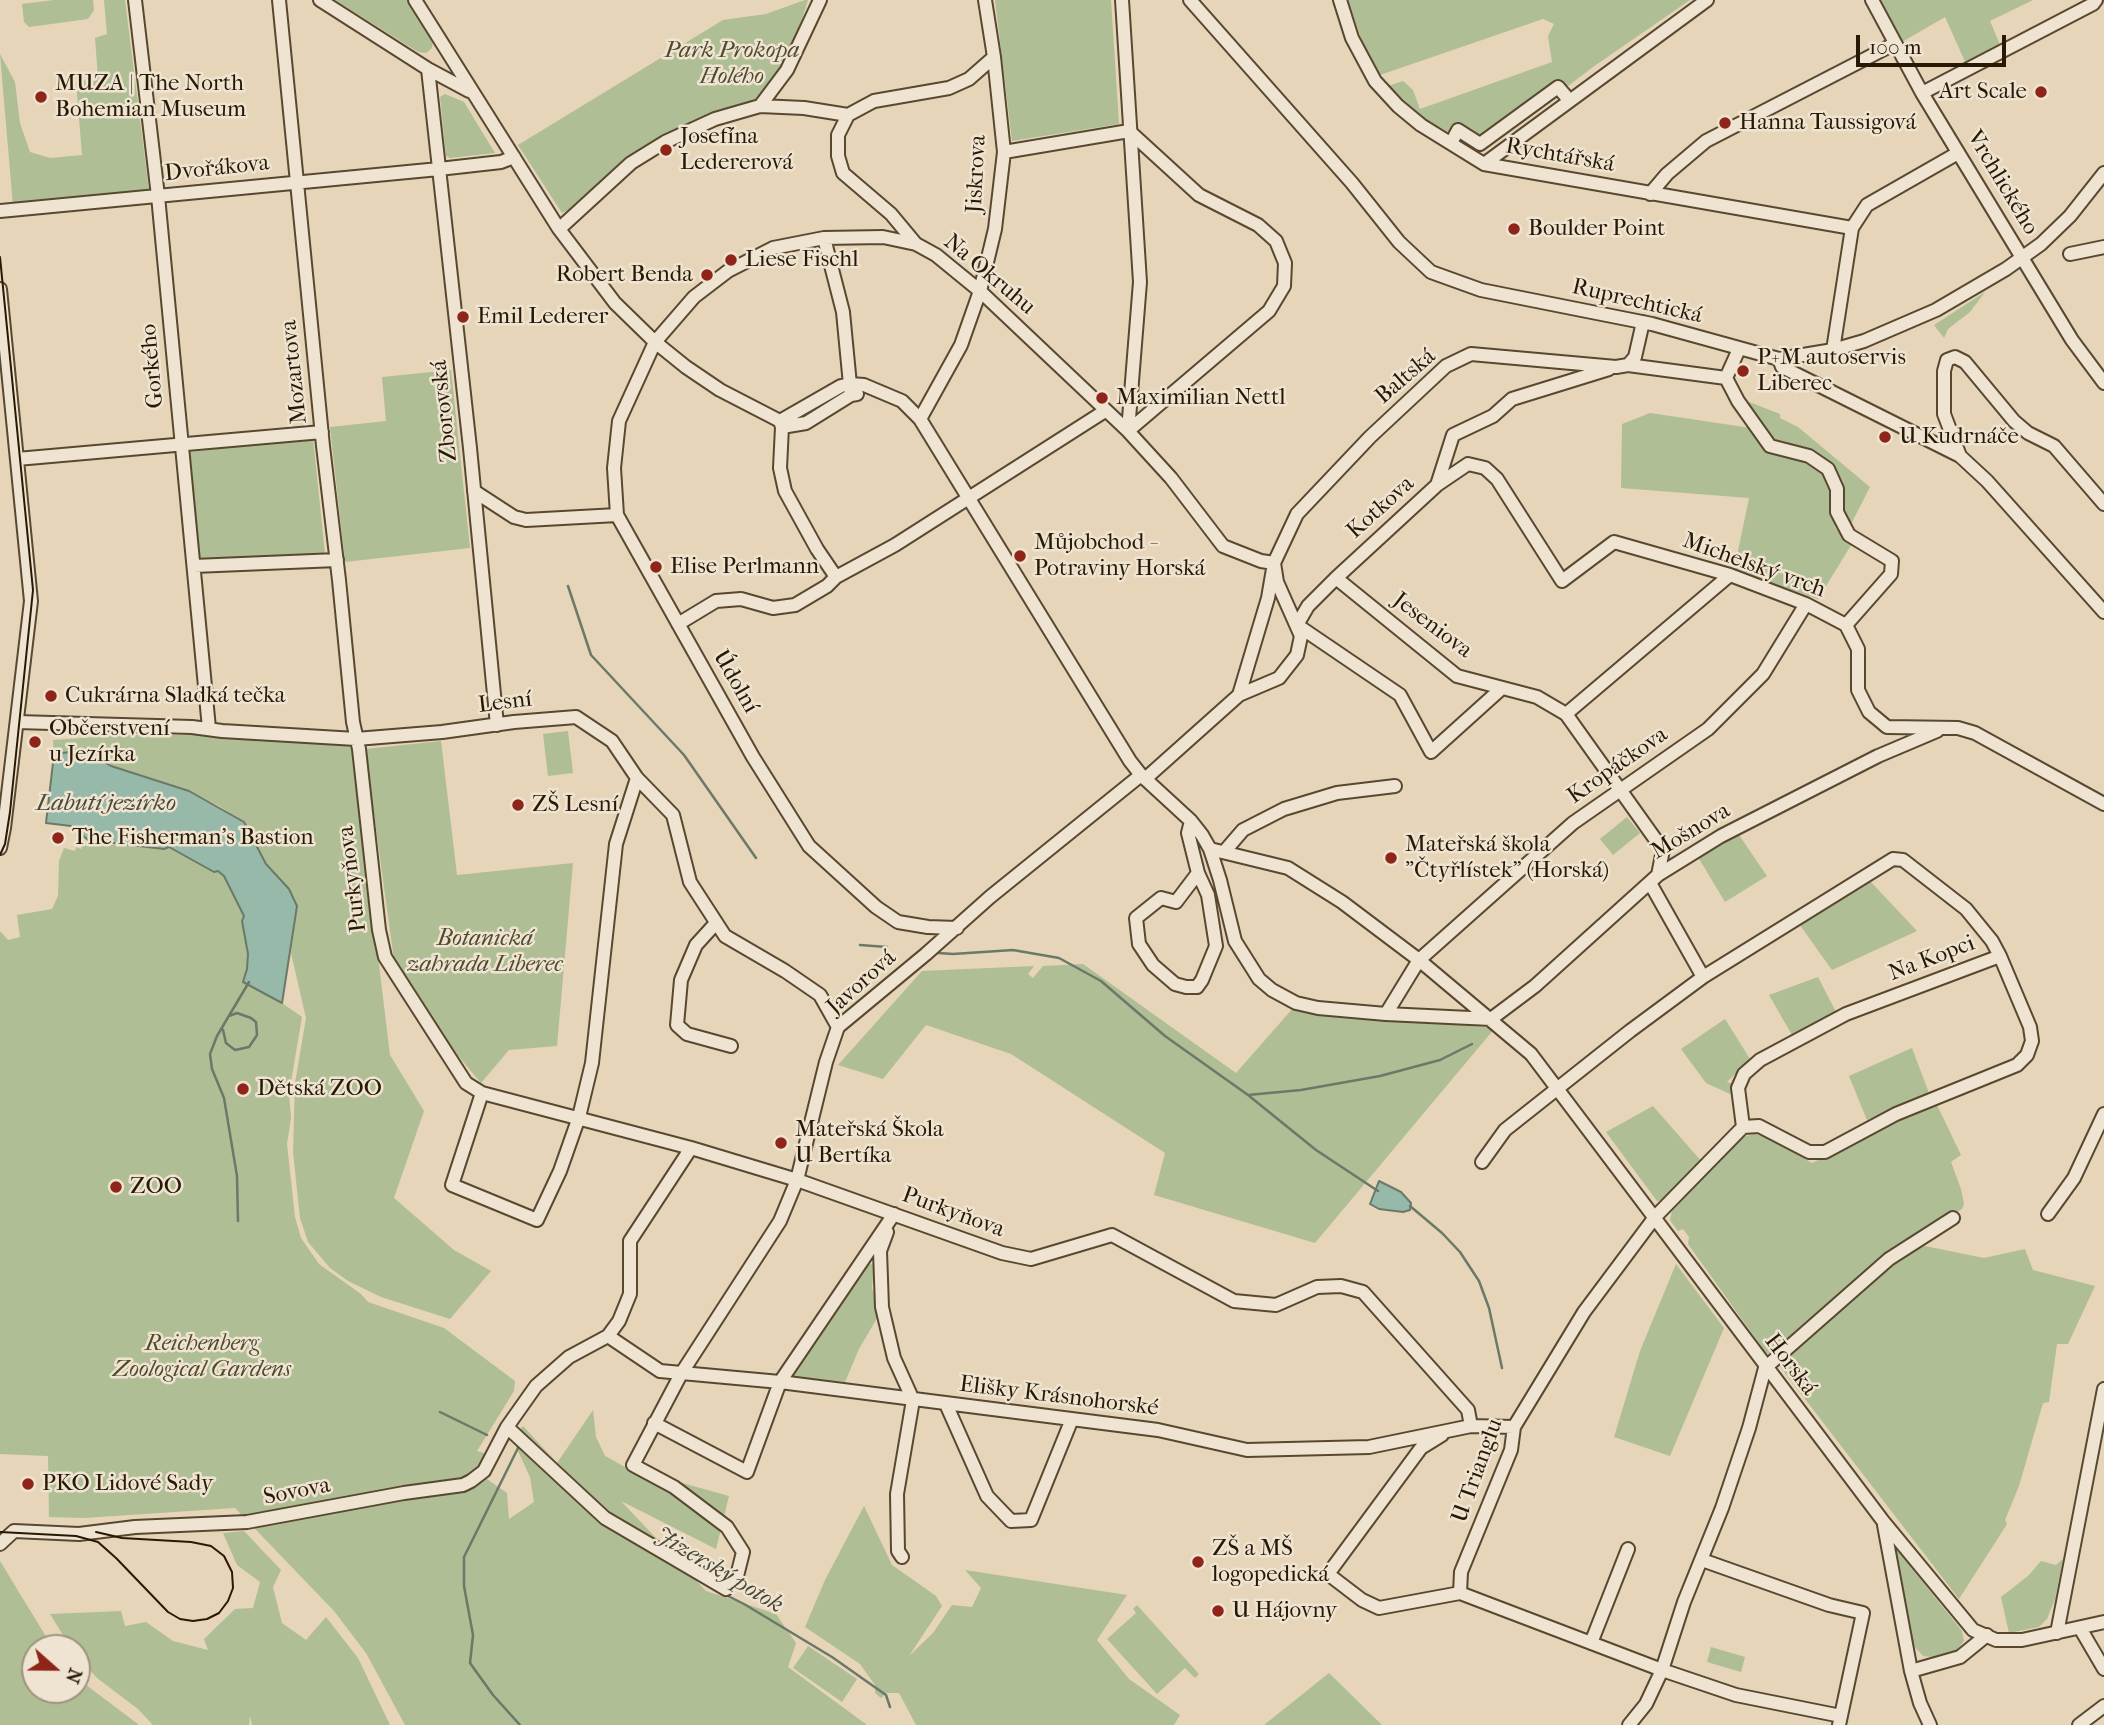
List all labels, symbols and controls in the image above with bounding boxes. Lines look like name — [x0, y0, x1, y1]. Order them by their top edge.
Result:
scale bar — [1859, 21, 2010, 65]
text: 100 m — [1869, 35, 1922, 59]
park label: Park Prokopa Holého — [665, 37, 799, 91]
place label: MUZA | The North Bohemian Museum — [55, 70, 246, 124]
place label: Art Scale — [1939, 78, 2027, 106]
marker: Art Scale — [2033, 84, 2049, 100]
marker: MUZA | The North Bohemian Museum — [33, 89, 49, 105]
place label: Hanna Taussigová — [1739, 109, 1916, 137]
marker: Hanna Taussigová — [1717, 115, 1733, 131]
place label: Josefína Ledererová — [680, 123, 793, 177]
street label: Vrchlického — [1960, 126, 2044, 240]
street label: Rychtářská — [1503, 133, 1617, 179]
street label: Jiskrova — [961, 134, 993, 214]
marker: Josefína Ledererová — [658, 142, 674, 158]
street label: Dvořákova — [163, 150, 271, 188]
place label: Boulder Point — [1528, 215, 1665, 243]
marker: Boulder Point — [1506, 221, 1522, 237]
street label: Na Okruhu — [938, 229, 1040, 321]
place label: Liese Fischl — [745, 246, 859, 274]
marker: Liese Fischl — [723, 252, 739, 268]
place label: Robert Benda — [556, 261, 693, 289]
marker: Robert Benda — [699, 267, 715, 283]
street label: Ruprechtická — [1569, 274, 1705, 330]
place label: Emil Lederer — [477, 303, 608, 331]
marker: Emil Lederer — [455, 309, 471, 325]
street label: Mozartova — [276, 319, 314, 425]
street label: Gorkého — [136, 323, 170, 409]
street label: Baltská — [1370, 343, 1442, 411]
place label: P+M autoservis Liberec — [1757, 344, 1906, 398]
street label: Zborovská — [426, 359, 464, 463]
marker: P+M autoservis Liberec — [1735, 363, 1751, 379]
place label: Maximilian Nettl — [1116, 384, 1286, 412]
marker: Maximilian Nettl — [1094, 390, 1110, 406]
place label: U Kudrnáče — [1899, 423, 2019, 451]
marker: U Kudrnáče — [1877, 429, 1893, 445]
street label: Kotkova — [1342, 471, 1420, 545]
street label: Michelský vrch — [1679, 527, 1829, 605]
place label: Můjobchod - Potraviny Horská — [1034, 529, 1205, 583]
marker: Můjobchod - Potraviny Horská — [1012, 548, 1028, 564]
place label: Elise Perlmann — [670, 553, 819, 581]
marker: Elise Perlmann — [648, 559, 664, 575]
street label: Jeseniova — [1387, 587, 1477, 665]
street label: Údolní — [706, 645, 764, 719]
place label: Cukrárna Sladká tečka — [65, 682, 285, 710]
street label: Lesní — [477, 686, 533, 720]
marker: Cukrárna Sladká tečka — [43, 688, 59, 704]
place label: Občerstvení u Jezírka — [49, 715, 170, 769]
street label: Kropáčkova — [1563, 721, 1673, 811]
marker: Občerstvení u Jezírka — [27, 734, 43, 750]
water label: Labutí jezírko — [36, 790, 176, 818]
place label: ZŠ Lesní — [532, 791, 618, 819]
marker: ZŠ Lesní — [510, 797, 526, 813]
street label: Mošnova — [1646, 798, 1736, 866]
place label: The Fisherman's Bastion — [72, 824, 314, 852]
street label: Purkyňova — [333, 824, 373, 934]
marker: The Fisherman's Bastion — [50, 830, 66, 846]
place label: Mateřská škola "Čtyřlístek" (Horská) — [1405, 831, 1609, 885]
marker: Mateřská škola "Čtyřlístek" (Horská) — [1383, 850, 1399, 866]
park label: Botanická zahrada Liberec — [407, 925, 563, 979]
street label: Na Kopci — [1885, 930, 1979, 988]
street label: Javorová — [822, 945, 902, 1021]
place label: Dětská ZOO — [257, 1075, 382, 1103]
marker: Dětská ZOO — [235, 1081, 251, 1097]
place label: Mateřská Škola U Bertíka — [795, 1116, 944, 1170]
marker: Mateřská Škola U Bertíka — [773, 1135, 789, 1151]
place label: ZOO — [130, 1173, 182, 1201]
marker: ZOO — [108, 1179, 124, 1195]
street label: Purkyňova — [898, 1182, 1008, 1244]
street label: Horská — [1758, 1329, 1822, 1401]
park label: Reichenberg Zoological Gardens — [113, 1330, 291, 1384]
street label: Elišky Krásnohorské — [958, 1371, 1160, 1423]
street label: U Trianglu — [1446, 1415, 1510, 1527]
place label: PKO Lidové Sady — [42, 1470, 213, 1498]
street label: Sovova — [261, 1472, 333, 1512]
marker: PKO Lidové Sady — [20, 1476, 36, 1492]
water label: Jizerský potok — [650, 1522, 788, 1620]
place label: ZŠ a MŠ logopedická — [1212, 1535, 1329, 1589]
marker: ZŠ a MŠ logopedická — [1190, 1554, 1206, 1570]
place label: U Hájovny — [1232, 1597, 1337, 1625]
marker: U Hájovny — [1210, 1603, 1226, 1619]
north arrow — [21, 1634, 91, 1704]
text: N — [61, 1665, 87, 1686]

